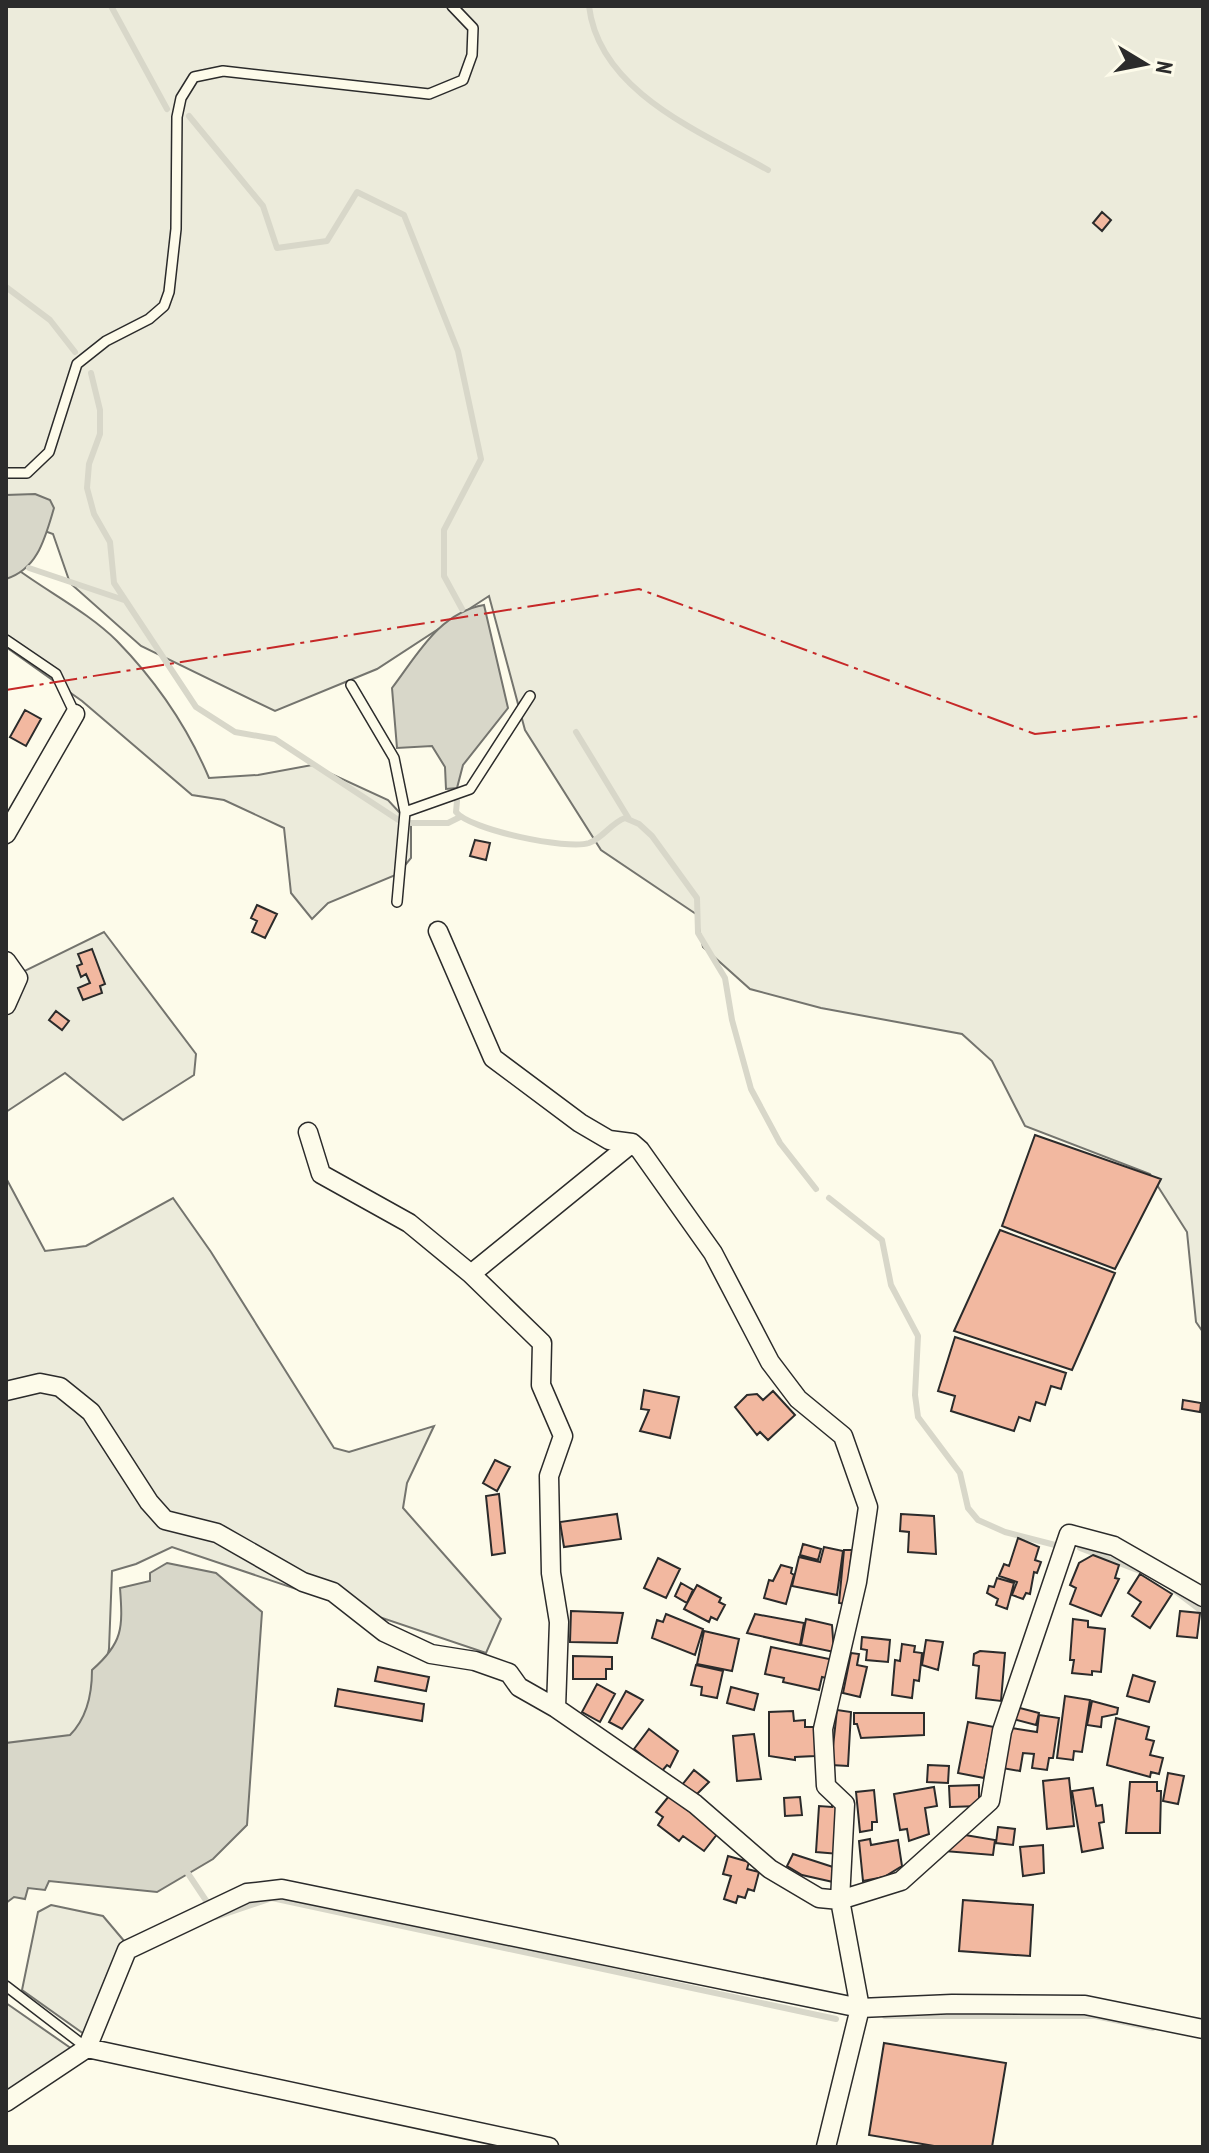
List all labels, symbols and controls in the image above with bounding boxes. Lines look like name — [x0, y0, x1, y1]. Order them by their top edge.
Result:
north arrow — [1105, 24, 1185, 104]
text: N — [1150, 59, 1180, 76]

